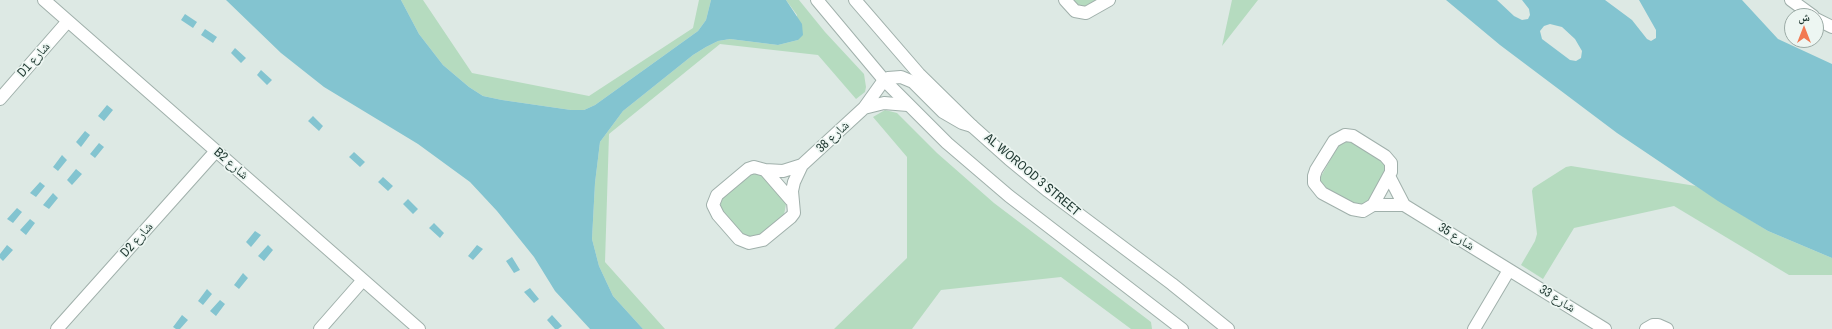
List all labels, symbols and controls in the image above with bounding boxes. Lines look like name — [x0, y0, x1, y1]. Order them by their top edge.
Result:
north arrow — [1784, 8, 1824, 48]
text: ش — [1798, 10, 1810, 24]
street label: D1 شارع — [14, 39, 54, 81]
street label: شارع 38 — [813, 118, 853, 156]
street label: AL WOROOD 3 STREET — [981, 130, 1083, 220]
street label: B2 شارع — [211, 145, 251, 183]
street label: D2 شارع — [117, 219, 157, 261]
street label: شارع 35 — [1435, 220, 1477, 254]
street label: شارع 33 — [1536, 282, 1578, 316]

